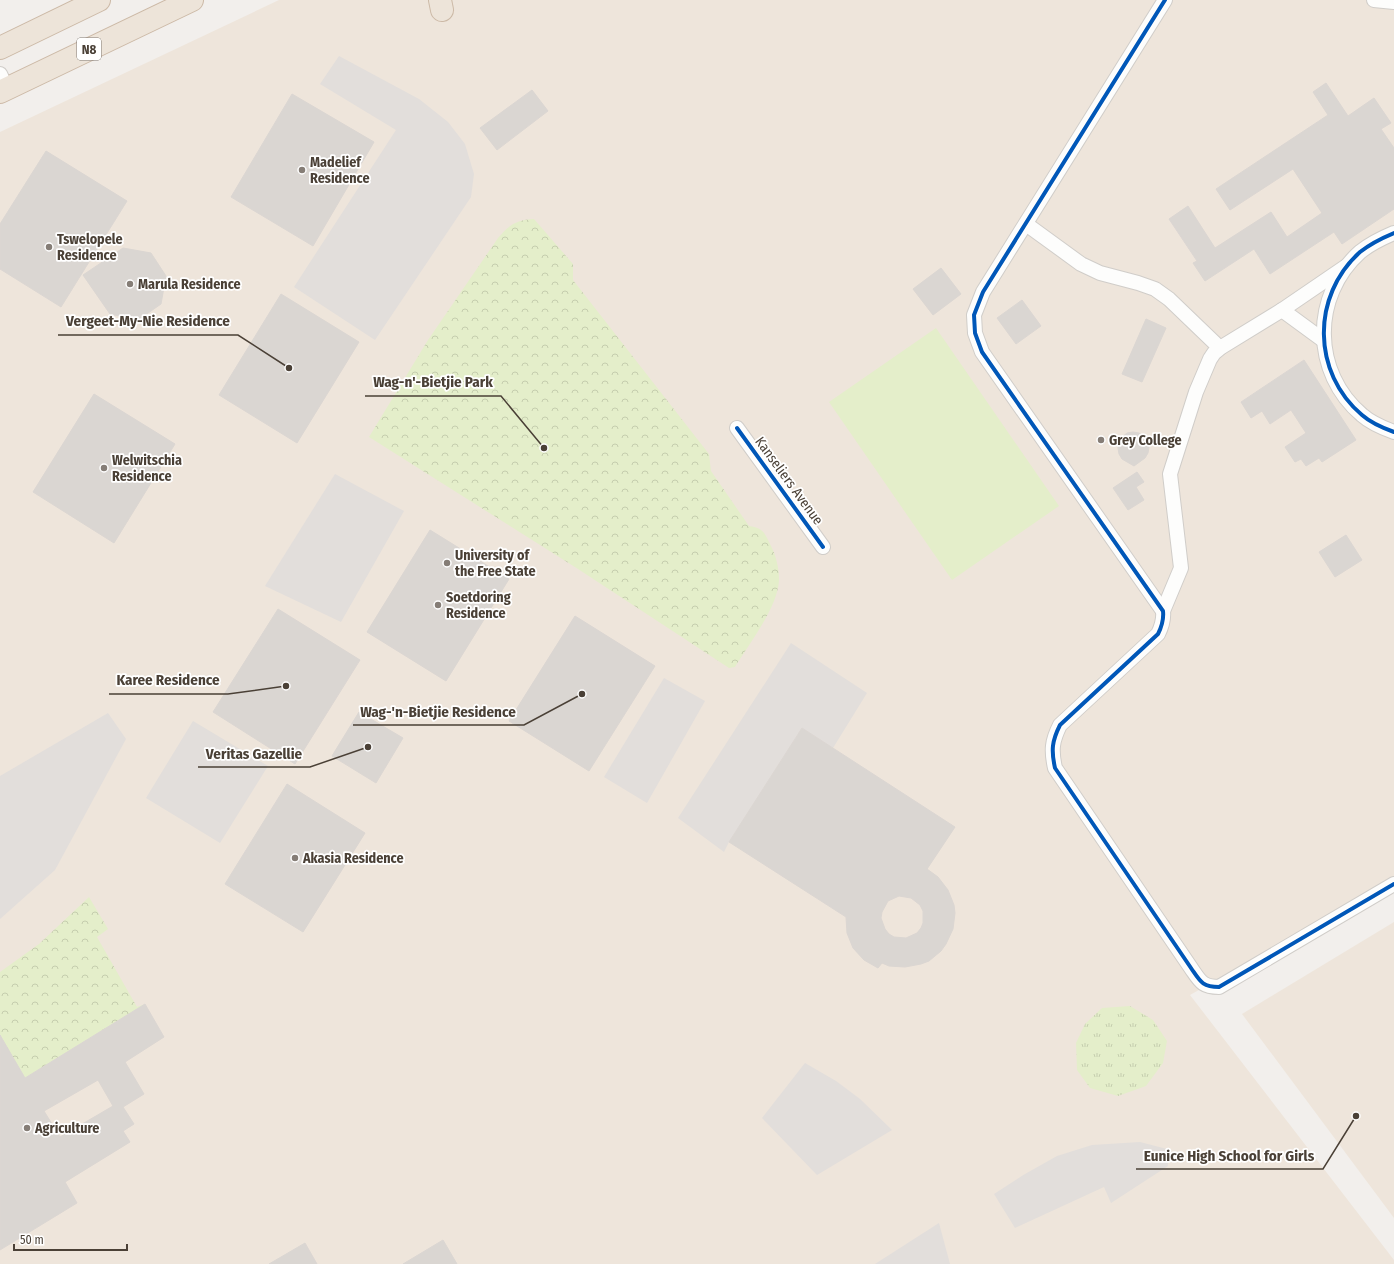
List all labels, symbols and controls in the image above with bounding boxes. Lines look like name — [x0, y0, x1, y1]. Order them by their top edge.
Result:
road number: N8 — [77, 38, 101, 60]
place label: Madelief Residence — [310, 154, 370, 187]
marker: Madelief Residence — [297, 165, 307, 175]
place label: Tswelopele Residence — [57, 231, 123, 264]
marker: Tswelopele Residence — [44, 242, 54, 252]
place label: Marula Residence — [138, 276, 241, 293]
marker: Marula Residence — [125, 279, 135, 289]
callout: Vergeet-My-Nie Residence — [58, 308, 238, 335]
text: Vergeet-My-Nie Residence — [65, 312, 230, 330]
callout: Wag-n'-Bietjie Park — [365, 369, 501, 396]
text: Wag-n'-Bietjie Park — [373, 373, 493, 391]
place label: Grey College — [1109, 432, 1182, 449]
street label: Kanseliers Avenue — [751, 434, 827, 528]
marker: Grey College — [1096, 435, 1106, 445]
place label: Welwitschia Residence — [112, 452, 182, 485]
marker: Welwitschia Residence — [99, 463, 109, 473]
place label: University of the Free State — [455, 547, 536, 580]
marker: University of the Free State — [442, 558, 452, 568]
place label: Soetdoring Residence — [446, 589, 511, 622]
marker: Soetdoring Residence — [433, 600, 443, 610]
callout: Karee Residence — [109, 667, 228, 694]
text: Karee Residence — [116, 671, 220, 689]
callout: Wag-'n-Bietjie Residence — [353, 698, 524, 725]
text: Wag-'n-Bietjie Residence — [360, 703, 516, 721]
callout: Veritas Gazellie — [198, 740, 310, 767]
text: Veritas Gazellie — [205, 745, 303, 763]
place label: Akasia Residence — [302, 850, 404, 867]
marker: Akasia Residence — [290, 853, 300, 863]
place label: Agriculture — [34, 1120, 99, 1137]
marker: Agriculture — [22, 1123, 32, 1133]
callout: Eunice High School for Girls — [1136, 1142, 1323, 1169]
text: Eunice High School for Girls — [1144, 1147, 1315, 1165]
scale bar — [14, 1226, 127, 1252]
text: 50 m — [20, 1233, 44, 1247]

